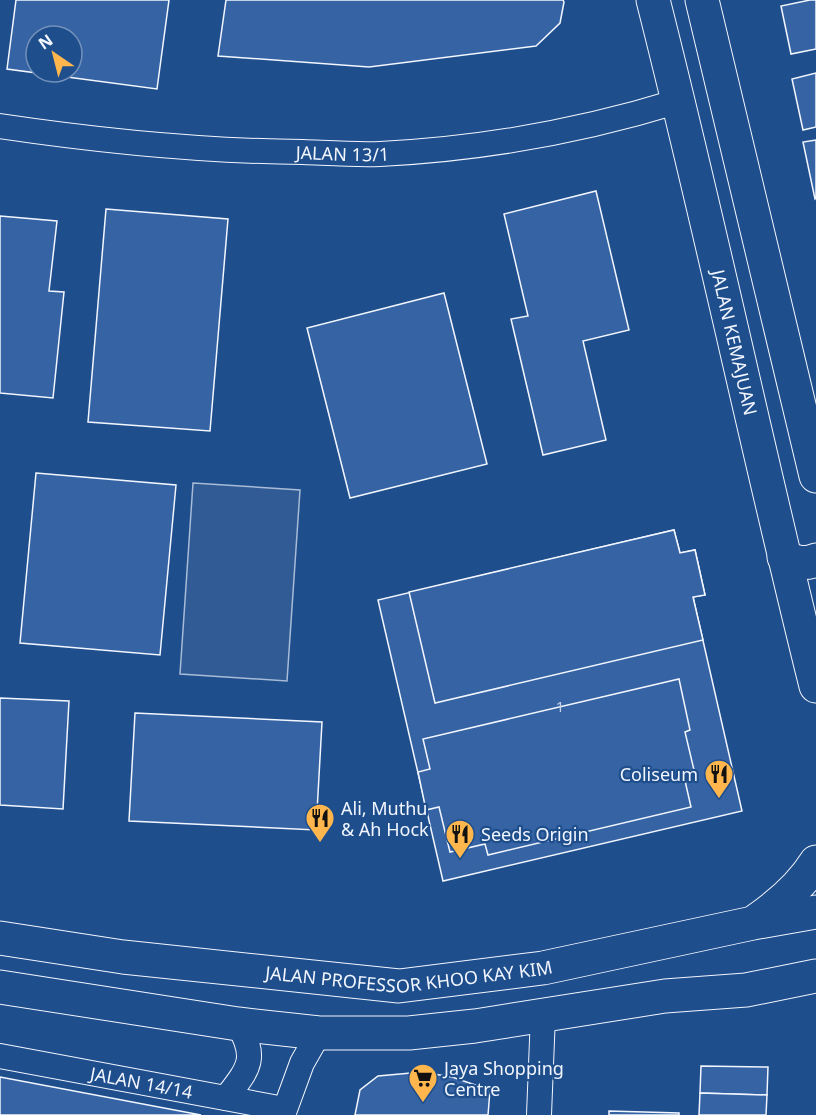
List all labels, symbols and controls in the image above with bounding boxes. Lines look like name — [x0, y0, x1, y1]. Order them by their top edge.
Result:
north arrow — [24, 24, 84, 84]
text: N — [34, 29, 57, 54]
street label: JALAN 13/1 — [294, 140, 390, 166]
street label: JALAN KEMAJUAN — [706, 265, 763, 418]
house number: 1 — [556, 696, 564, 716]
restaurant icon: Coliseum — [703, 758, 735, 800]
place label: Coliseum — [620, 762, 698, 786]
place label: Ali, Muthu & Ah Hock — [341, 796, 429, 841]
restaurant icon: Ali, Muthu & Ah Hock — [304, 802, 336, 844]
restaurant icon: Seeds Origin — [444, 818, 476, 860]
place label: Seeds Origin — [481, 822, 589, 846]
street label: JALAN PROFESSOR KHOO KAY KIM — [262, 954, 554, 998]
place label: Jaya Shopping Centre — [442, 1056, 564, 1101]
street label: JALAN 14/14 — [86, 1061, 195, 1104]
supermarket icon: Jaya Shopping Centre — [407, 1062, 439, 1104]

